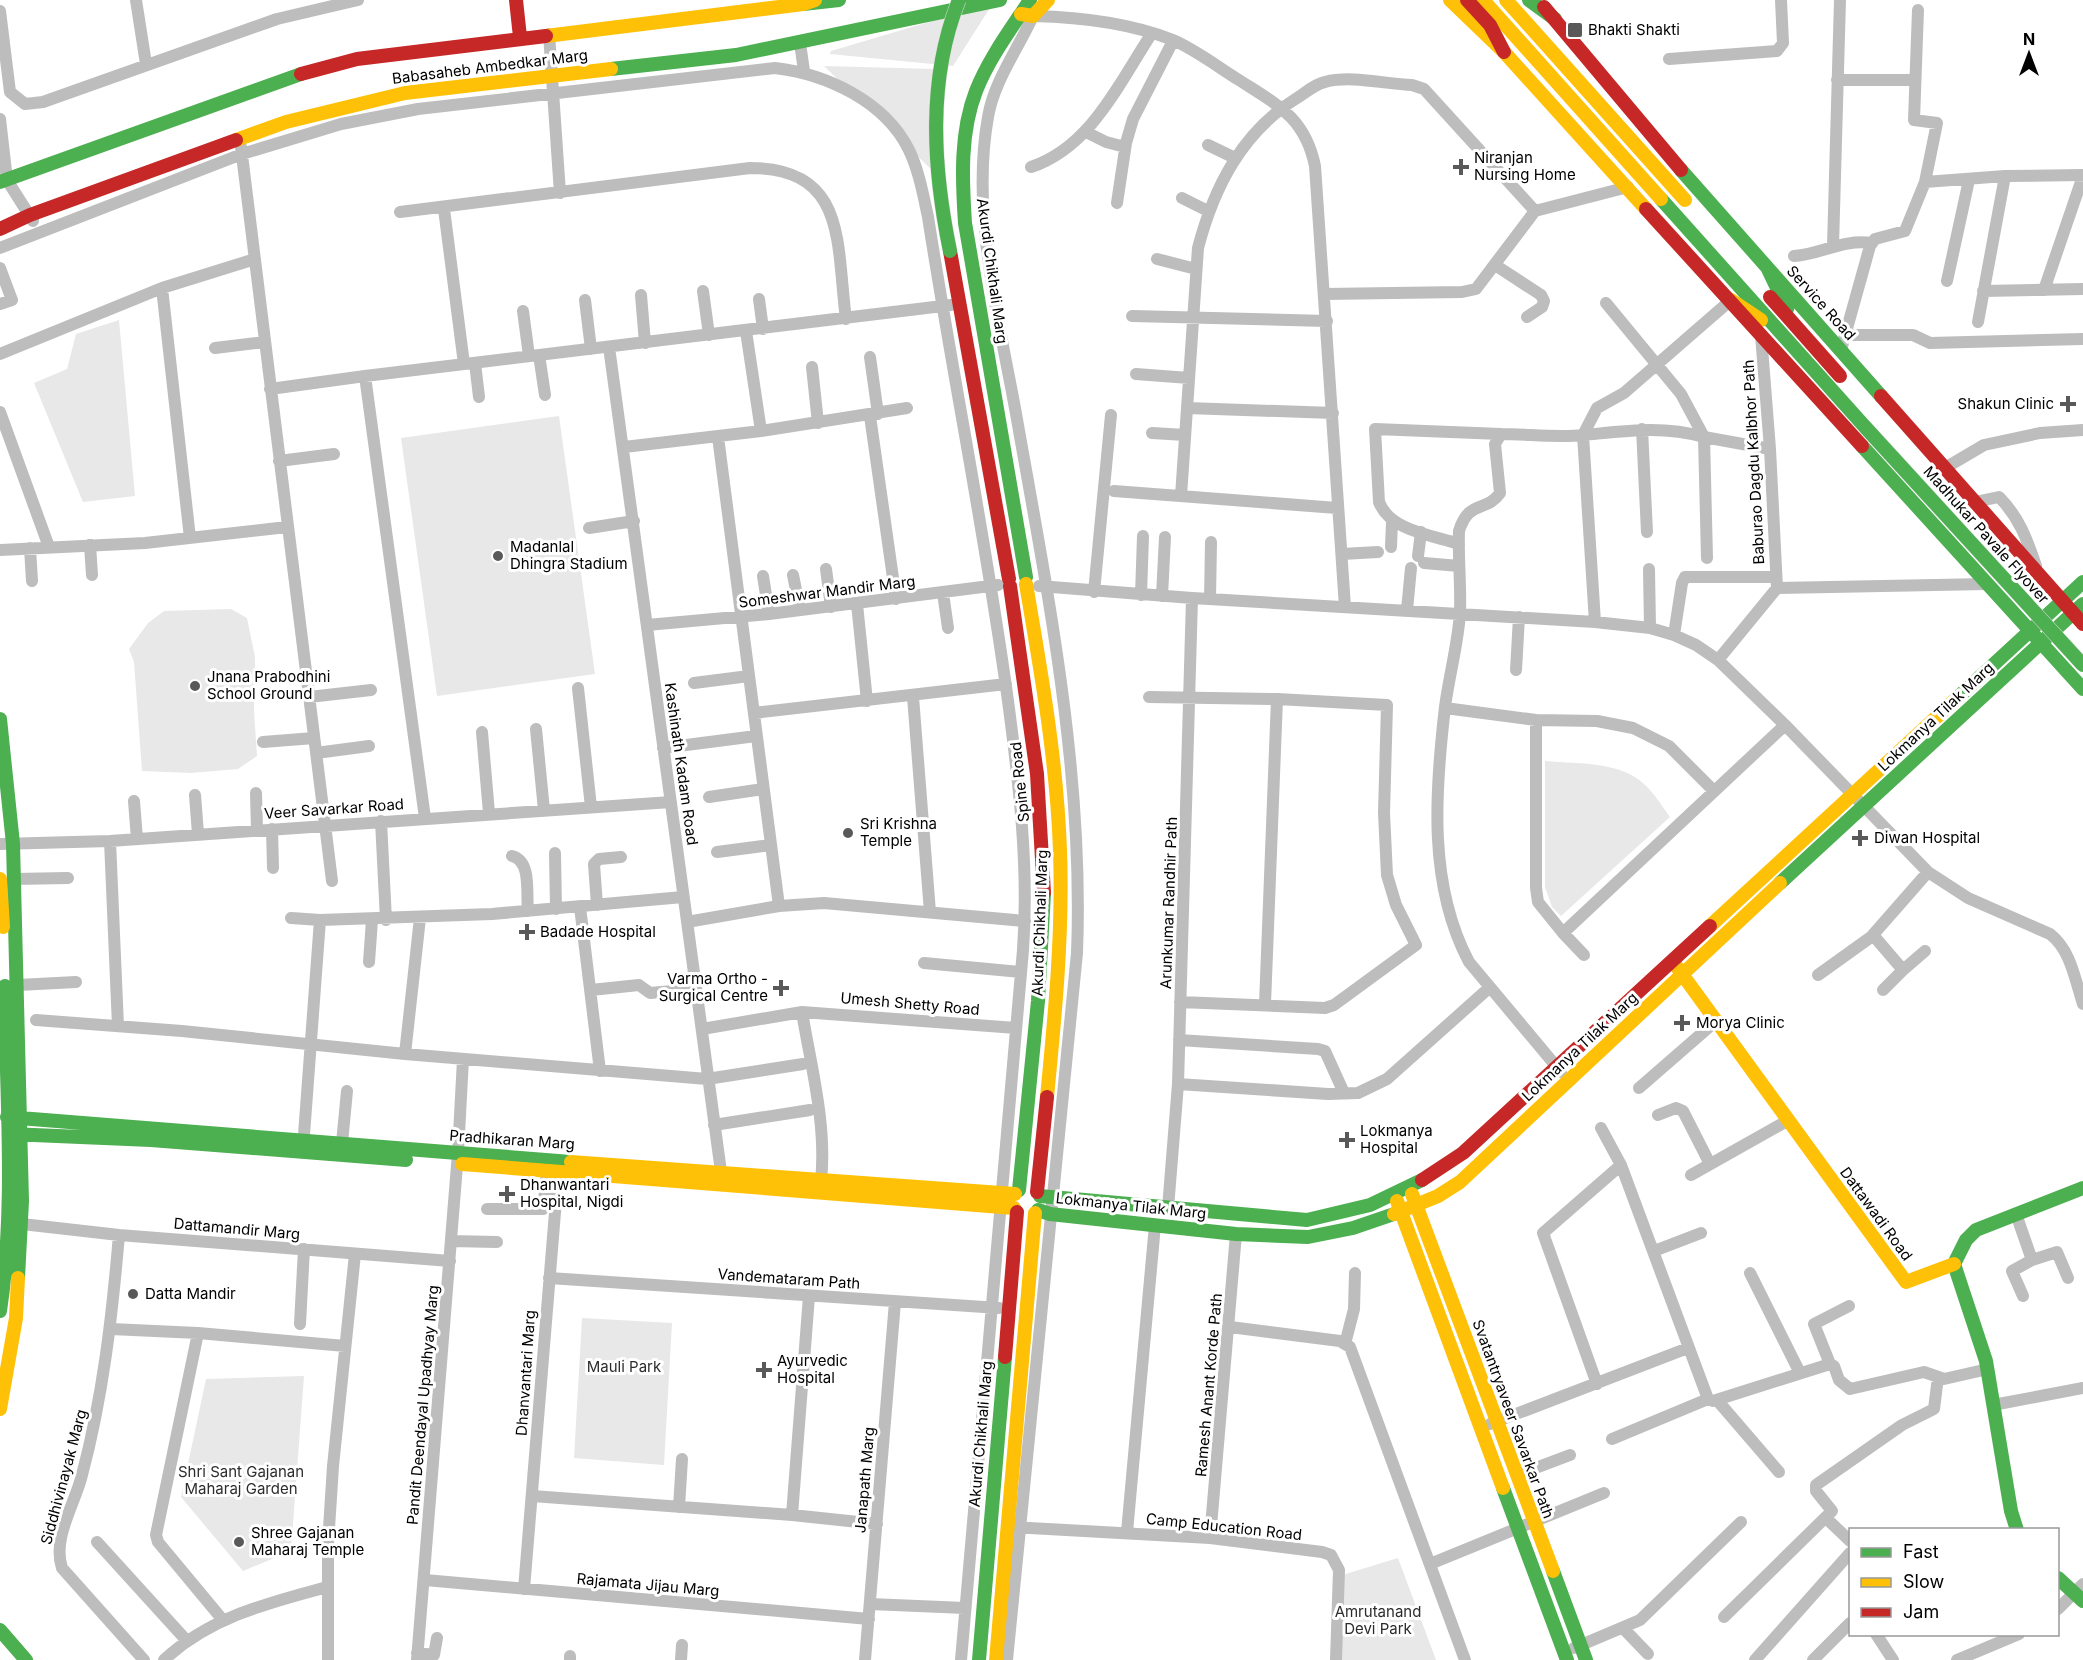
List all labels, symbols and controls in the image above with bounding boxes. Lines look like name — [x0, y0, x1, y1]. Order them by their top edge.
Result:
place label: Bhakti Shakti — [1588, 20, 1680, 39]
marker: Bhakti Shakti — [1566, 21, 1584, 39]
north arrow — [1999, 24, 2059, 84]
text: N — [2023, 29, 2035, 49]
street label: Babasaheb Ambedkar Marg — [391, 45, 589, 88]
place label: Niranjan Nursing Home — [1474, 148, 1576, 184]
marker: Niranjan Nursing Home — [1452, 158, 1470, 176]
street label: Akurdi Chikhali Marg — [973, 197, 1012, 345]
street label: Service Road — [1783, 261, 1860, 344]
street label: Baburao Dagdu Kalbhor Path — [1739, 359, 1768, 565]
place label: Shakun Clinic — [1958, 394, 2054, 413]
marker: Shakun Clinic — [2059, 395, 2077, 413]
street label: Madhukar Pavale Flyover — [1920, 462, 2053, 608]
place label: Madanlal Dhingra Stadium — [510, 537, 628, 573]
marker: Madanlal Dhingra Stadium — [491, 549, 505, 563]
street label: Someshwar Mandir Marg — [737, 571, 916, 612]
street label: Lokmanya Tilak Marg — [1874, 658, 1997, 775]
place label: Jnana Prabodhini School Ground — [207, 667, 330, 703]
marker: Jnana Prabodhini School Ground — [188, 679, 202, 693]
street label: Kashinath Kadam Road — [661, 681, 702, 846]
street label: Spine Road — [1006, 741, 1033, 823]
street label: Veer Savarkar Road — [263, 794, 405, 823]
place label: Sri Krishna Temple — [860, 814, 937, 850]
street label: Arunkumar Randhir Path — [1156, 816, 1181, 989]
marker: Sri Krishna Temple — [841, 826, 855, 840]
place label: Diwan Hospital — [1874, 828, 1980, 847]
marker: Diwan Hospital — [1851, 829, 1869, 847]
street label: Akurdi Chikhali Marg — [1027, 849, 1052, 997]
place label: Badade Hospital — [540, 922, 656, 941]
marker: Badade Hospital — [518, 923, 536, 941]
place label: Varma Ortho - Surgical Centre — [659, 969, 768, 1005]
marker: Varma Ortho - Surgical Centre — [772, 979, 790, 997]
street label: Umesh Shetty Road — [840, 988, 981, 1019]
street label: Lokmanya Tilak Marg — [1518, 988, 1641, 1105]
place label: Morya Clinic — [1696, 1013, 1785, 1032]
marker: Morya Clinic — [1673, 1014, 1691, 1032]
place label: Lokmanya Hospital — [1360, 1121, 1433, 1157]
street label: Pradhikaran Marg — [449, 1126, 575, 1153]
marker: Lokmanya Hospital — [1338, 1131, 1356, 1149]
street label: Dattawadi Road — [1836, 1163, 1917, 1264]
place label: Dhanwantari Hospital, Nigdi — [520, 1175, 623, 1211]
marker: Dhanwantari Hospital, Nigdi — [498, 1185, 516, 1203]
street label: Lokmanya Tilak Marg — [1055, 1188, 1207, 1223]
street label: Dattamandir Marg — [173, 1214, 301, 1243]
street label: Vandemataram Path — [717, 1264, 861, 1293]
place label: Datta Mandir — [145, 1284, 236, 1303]
street label: Pandit Deendayal Upadhyay Marg — [403, 1284, 442, 1526]
marker: Datta Mandir — [126, 1287, 140, 1301]
street label: Ramesh Anant Korde Path — [1191, 1292, 1226, 1478]
street label: Dhanvantari Marg — [512, 1309, 539, 1437]
street label: Svatantryaveer Savarkar Path — [1469, 1317, 1558, 1521]
place label: Ayurvedic Hospital — [777, 1351, 848, 1387]
park label: Mauli Park — [587, 1357, 662, 1376]
street label: Akurdi Chikhali Marg — [965, 1360, 996, 1508]
marker: Ayurvedic Hospital — [755, 1361, 773, 1379]
street label: Siddhivinayak Marg — [36, 1407, 91, 1546]
street label: Janapath Marg — [850, 1426, 879, 1534]
park label: Shri Sant Gajanan Maharaj Garden — [178, 1462, 304, 1498]
street label: Camp Education Road — [1145, 1509, 1303, 1544]
place label: Shree Gajanan Maharaj Temple — [251, 1523, 364, 1559]
legend — [1849, 1528, 2059, 1636]
marker: Shree Gajanan Maharaj Temple — [232, 1535, 246, 1549]
text: Fast — [1903, 1541, 1939, 1562]
street label: Rajamata Jijau Marg — [576, 1569, 720, 1600]
text: Slow — [1903, 1571, 1944, 1592]
text: Jam — [1903, 1601, 1939, 1622]
park label: Amrutanand Devi Park — [1335, 1602, 1421, 1638]

